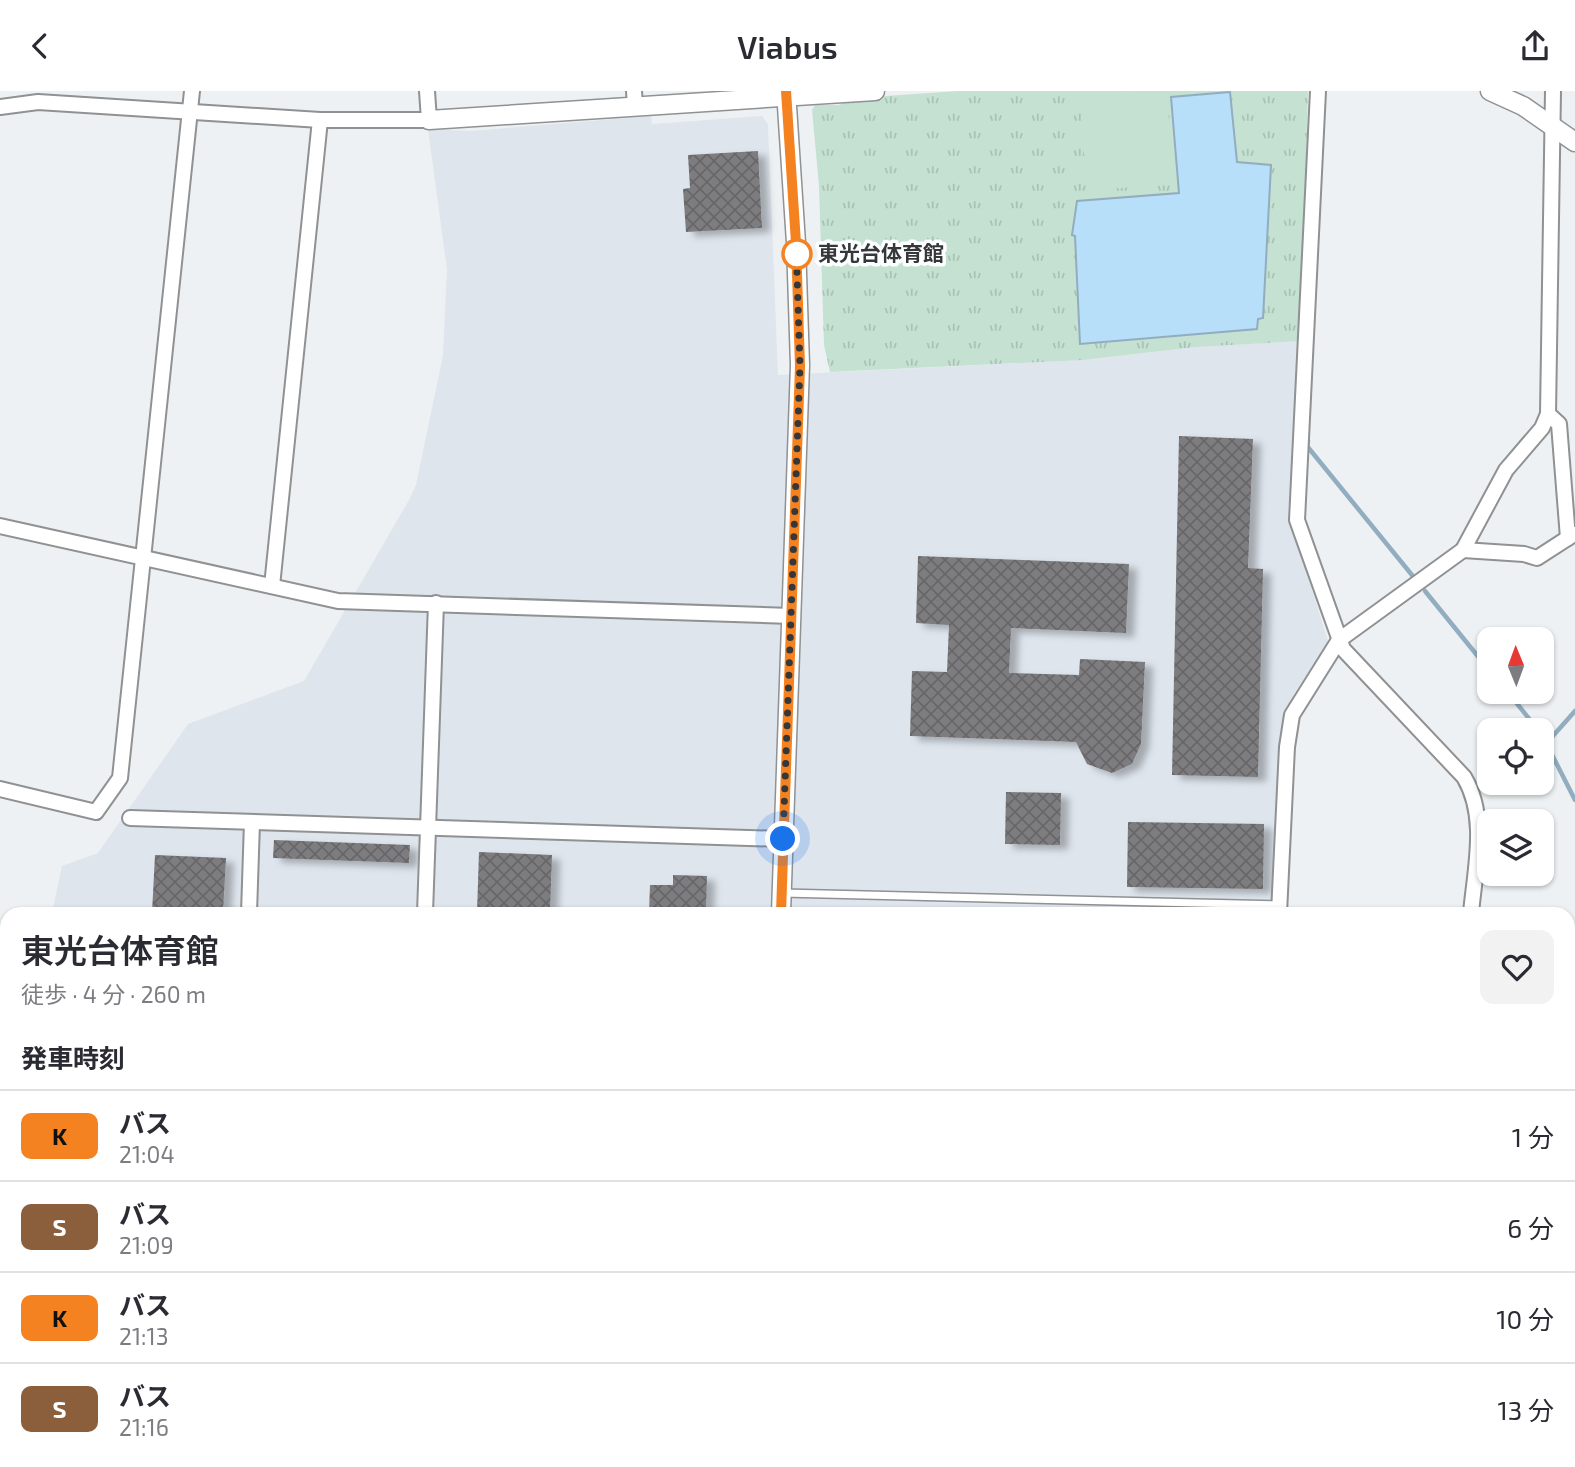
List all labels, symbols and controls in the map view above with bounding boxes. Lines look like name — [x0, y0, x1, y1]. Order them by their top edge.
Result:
icon: back — [21, 27, 59, 65]
text: Viabus — [737, 27, 838, 65]
icon: share — [1516, 27, 1554, 65]
marker: 東光台体育館 — [782, 239, 812, 269]
place label: 東光台体育館 — [818, 240, 944, 265]
north arrow — [1477, 627, 1554, 703]
map controls — [1477, 627, 1554, 886]
button: locate — [1477, 718, 1554, 795]
button: layers — [1477, 809, 1554, 886]
your location — [765, 821, 800, 856]
text: 東光台体育館 — [21, 930, 219, 970]
button: heart — [1480, 930, 1554, 1004]
text: 徒歩 · 4 分 · 260 m — [21, 980, 206, 1008]
text: 発車時刻 — [21, 1042, 125, 1073]
text: バス — [119, 1107, 171, 1138]
text: K — [52, 1121, 67, 1150]
text: 1 分 — [1512, 1121, 1554, 1152]
text: 21:04 — [119, 1140, 175, 1168]
text: バス — [119, 1198, 171, 1229]
text: S — [52, 1212, 67, 1241]
text: 6 分 — [1507, 1212, 1554, 1243]
text: 21:09 — [119, 1231, 174, 1259]
text: バス — [119, 1289, 171, 1320]
text: K — [52, 1303, 67, 1332]
text: 10 分 — [1496, 1303, 1554, 1334]
text: 21:13 — [119, 1322, 168, 1350]
text: バス — [119, 1380, 171, 1411]
text: S — [52, 1394, 67, 1423]
text: 13 分 — [1497, 1394, 1554, 1425]
text: 21:16 — [119, 1413, 169, 1441]

